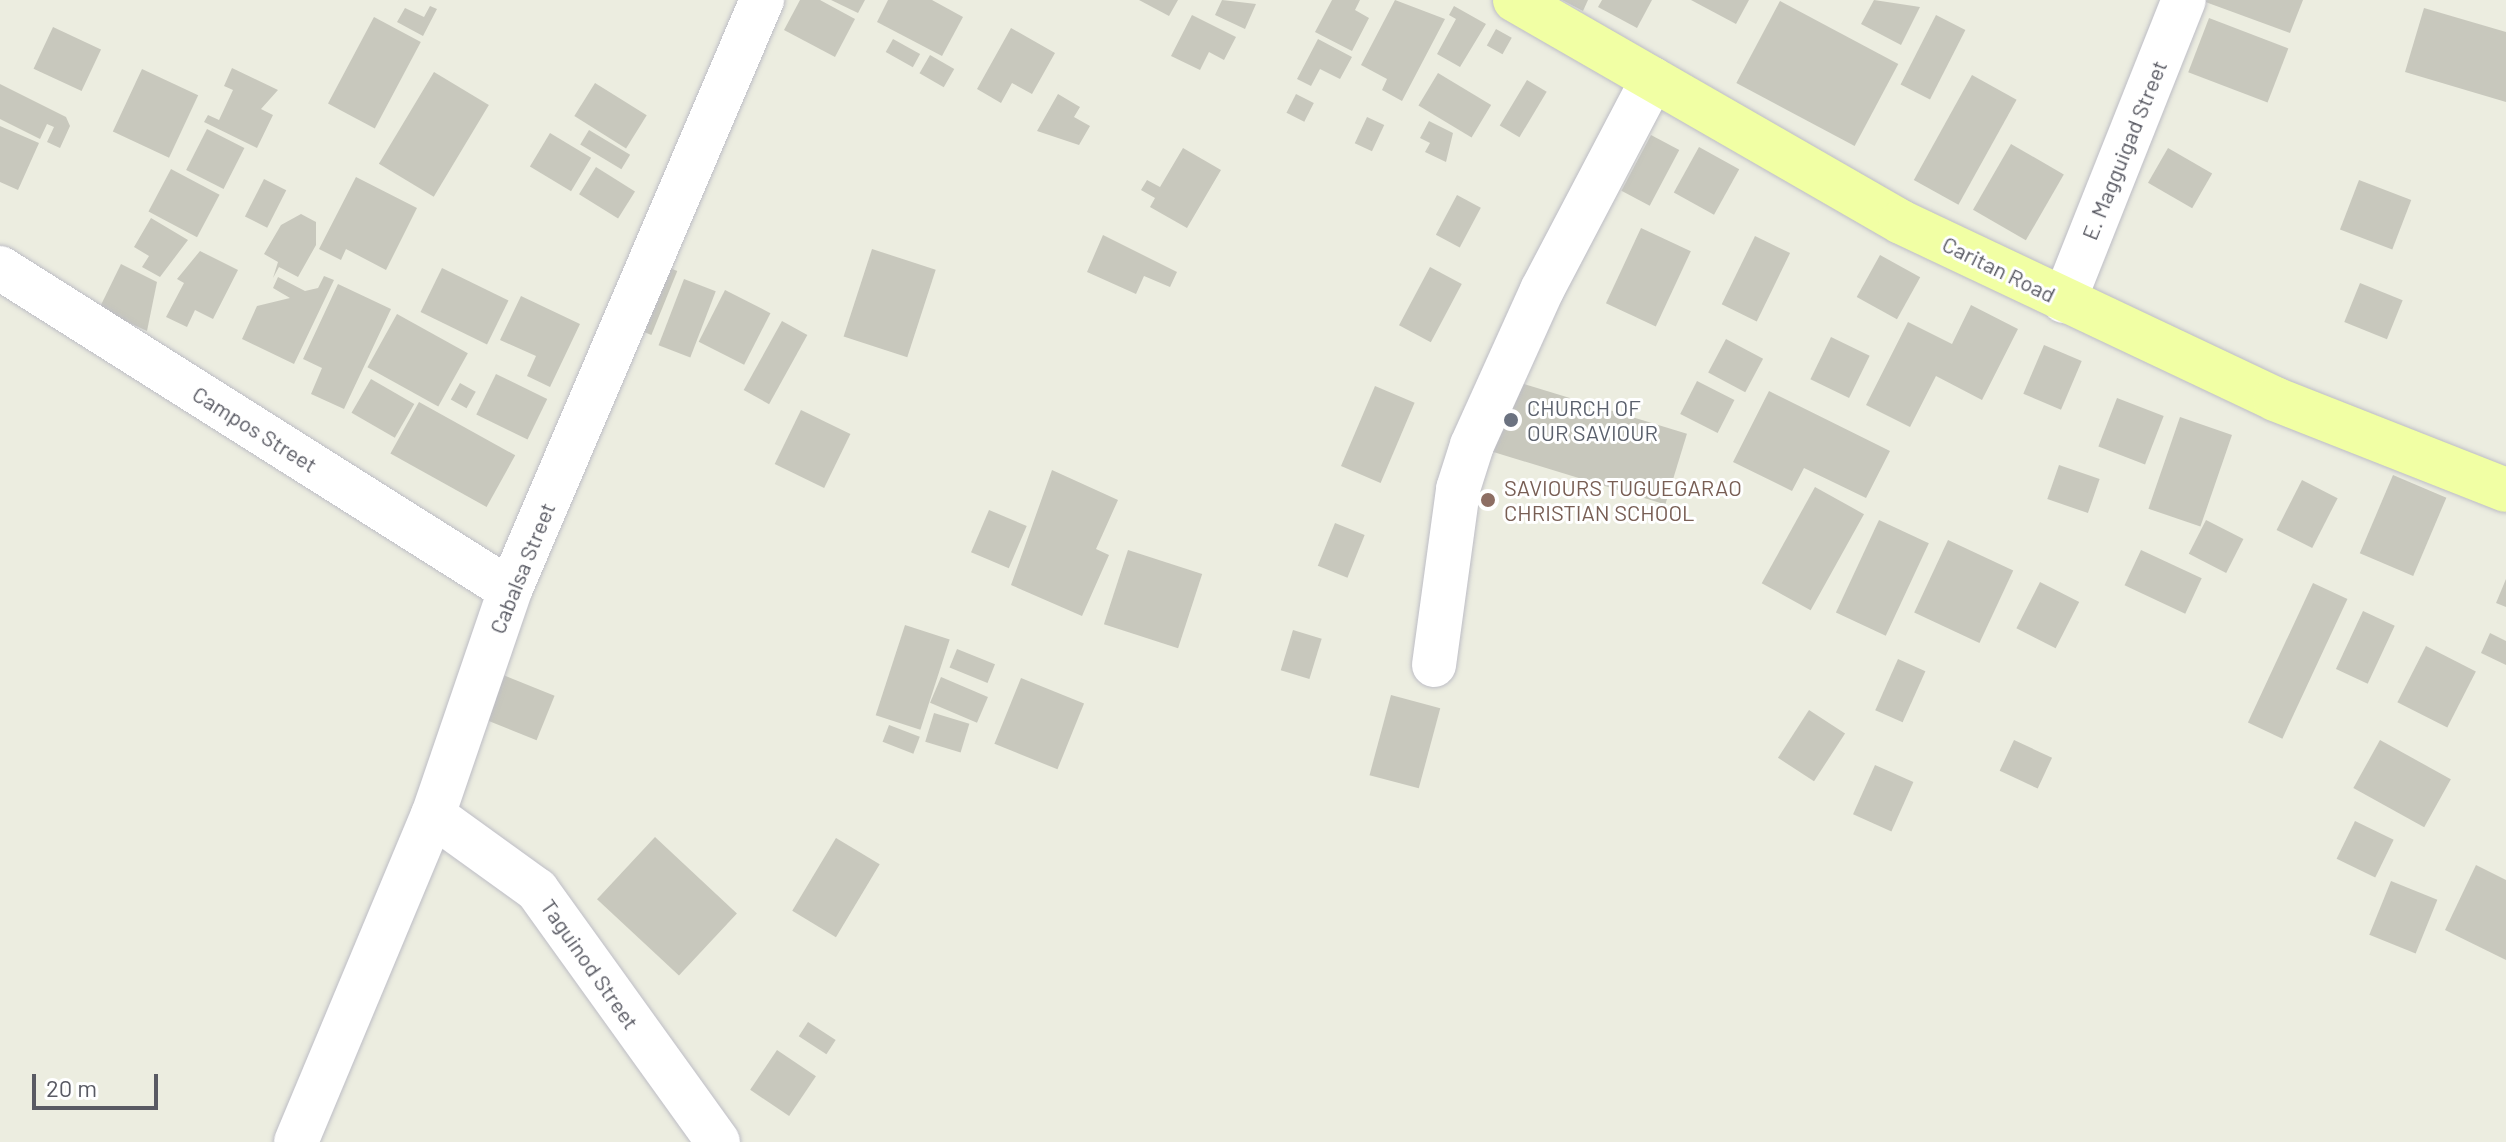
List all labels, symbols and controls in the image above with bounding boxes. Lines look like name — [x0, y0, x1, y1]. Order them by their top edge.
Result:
street label: E. Magguigad Street — [2076, 56, 2172, 244]
street label: Caritan Road — [1938, 230, 2060, 308]
street label: Campos Street — [188, 380, 322, 478]
place label: CHURCH OF OUR SAVIOUR — [1527, 394, 1658, 446]
marker: CHURCH OF OUR SAVIOUR — [1502, 411, 1520, 429]
place label: SAVIOURS TUGUEGARAO CHRISTIAN SCHOOL — [1504, 474, 1742, 526]
marker: SAVIOURS TUGUEGARAO CHRISTIAN SCHOOL — [1479, 491, 1497, 509]
street label: Cabalsa Street — [484, 499, 560, 637]
street label: Taguinod Street — [535, 894, 645, 1034]
scale bar — [36, 1058, 162, 1108]
text: 20 m — [46, 1073, 97, 1102]

